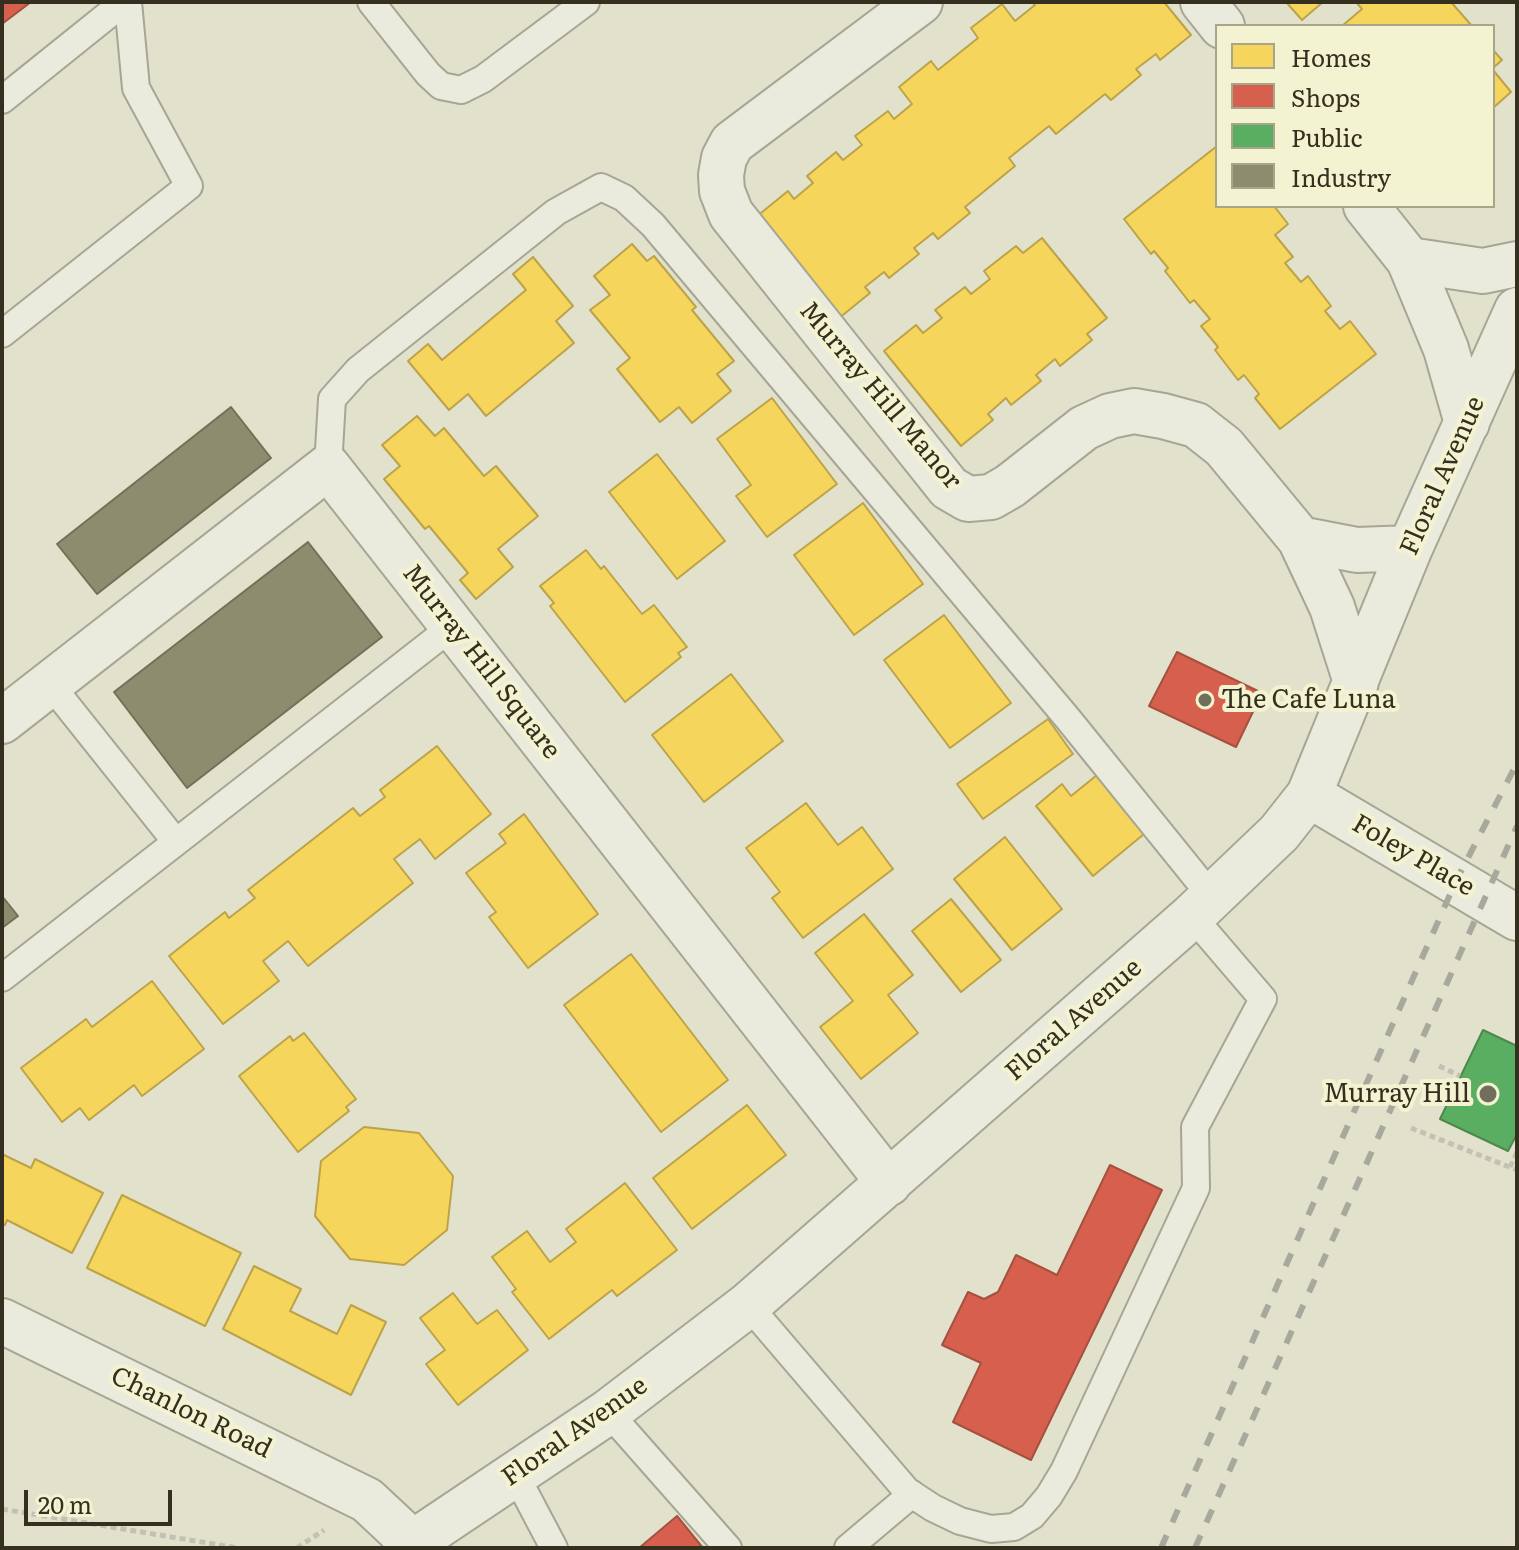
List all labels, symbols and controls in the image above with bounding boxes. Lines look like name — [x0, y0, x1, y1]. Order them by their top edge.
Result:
legend — [1215, 24, 1495, 208]
text: Homes — [1291, 39, 1371, 74]
text: Shops — [1291, 79, 1360, 114]
text: Public — [1291, 119, 1362, 154]
text: Industry — [1291, 159, 1391, 194]
street label: Murray Hill Manor — [792, 296, 968, 496]
street label: Floral Avenue — [1394, 392, 1492, 560]
street label: Murray Hill Square — [395, 558, 567, 766]
place label: The Cafe Luna — [1221, 684, 1396, 716]
marker: The Cafe Luna — [1196, 691, 1214, 709]
street label: Foley Place — [1346, 808, 1480, 904]
street label: Floral Avenue — [999, 952, 1149, 1088]
place label: Murray Hill — [1323, 1078, 1470, 1110]
marker: Murray Hill — [1477, 1083, 1499, 1105]
street label: Chanlon Road — [106, 1361, 276, 1465]
street label: Floral Avenue — [496, 1370, 654, 1494]
scale bar — [28, 1474, 176, 1524]
text: 20 m — [38, 1486, 92, 1521]

